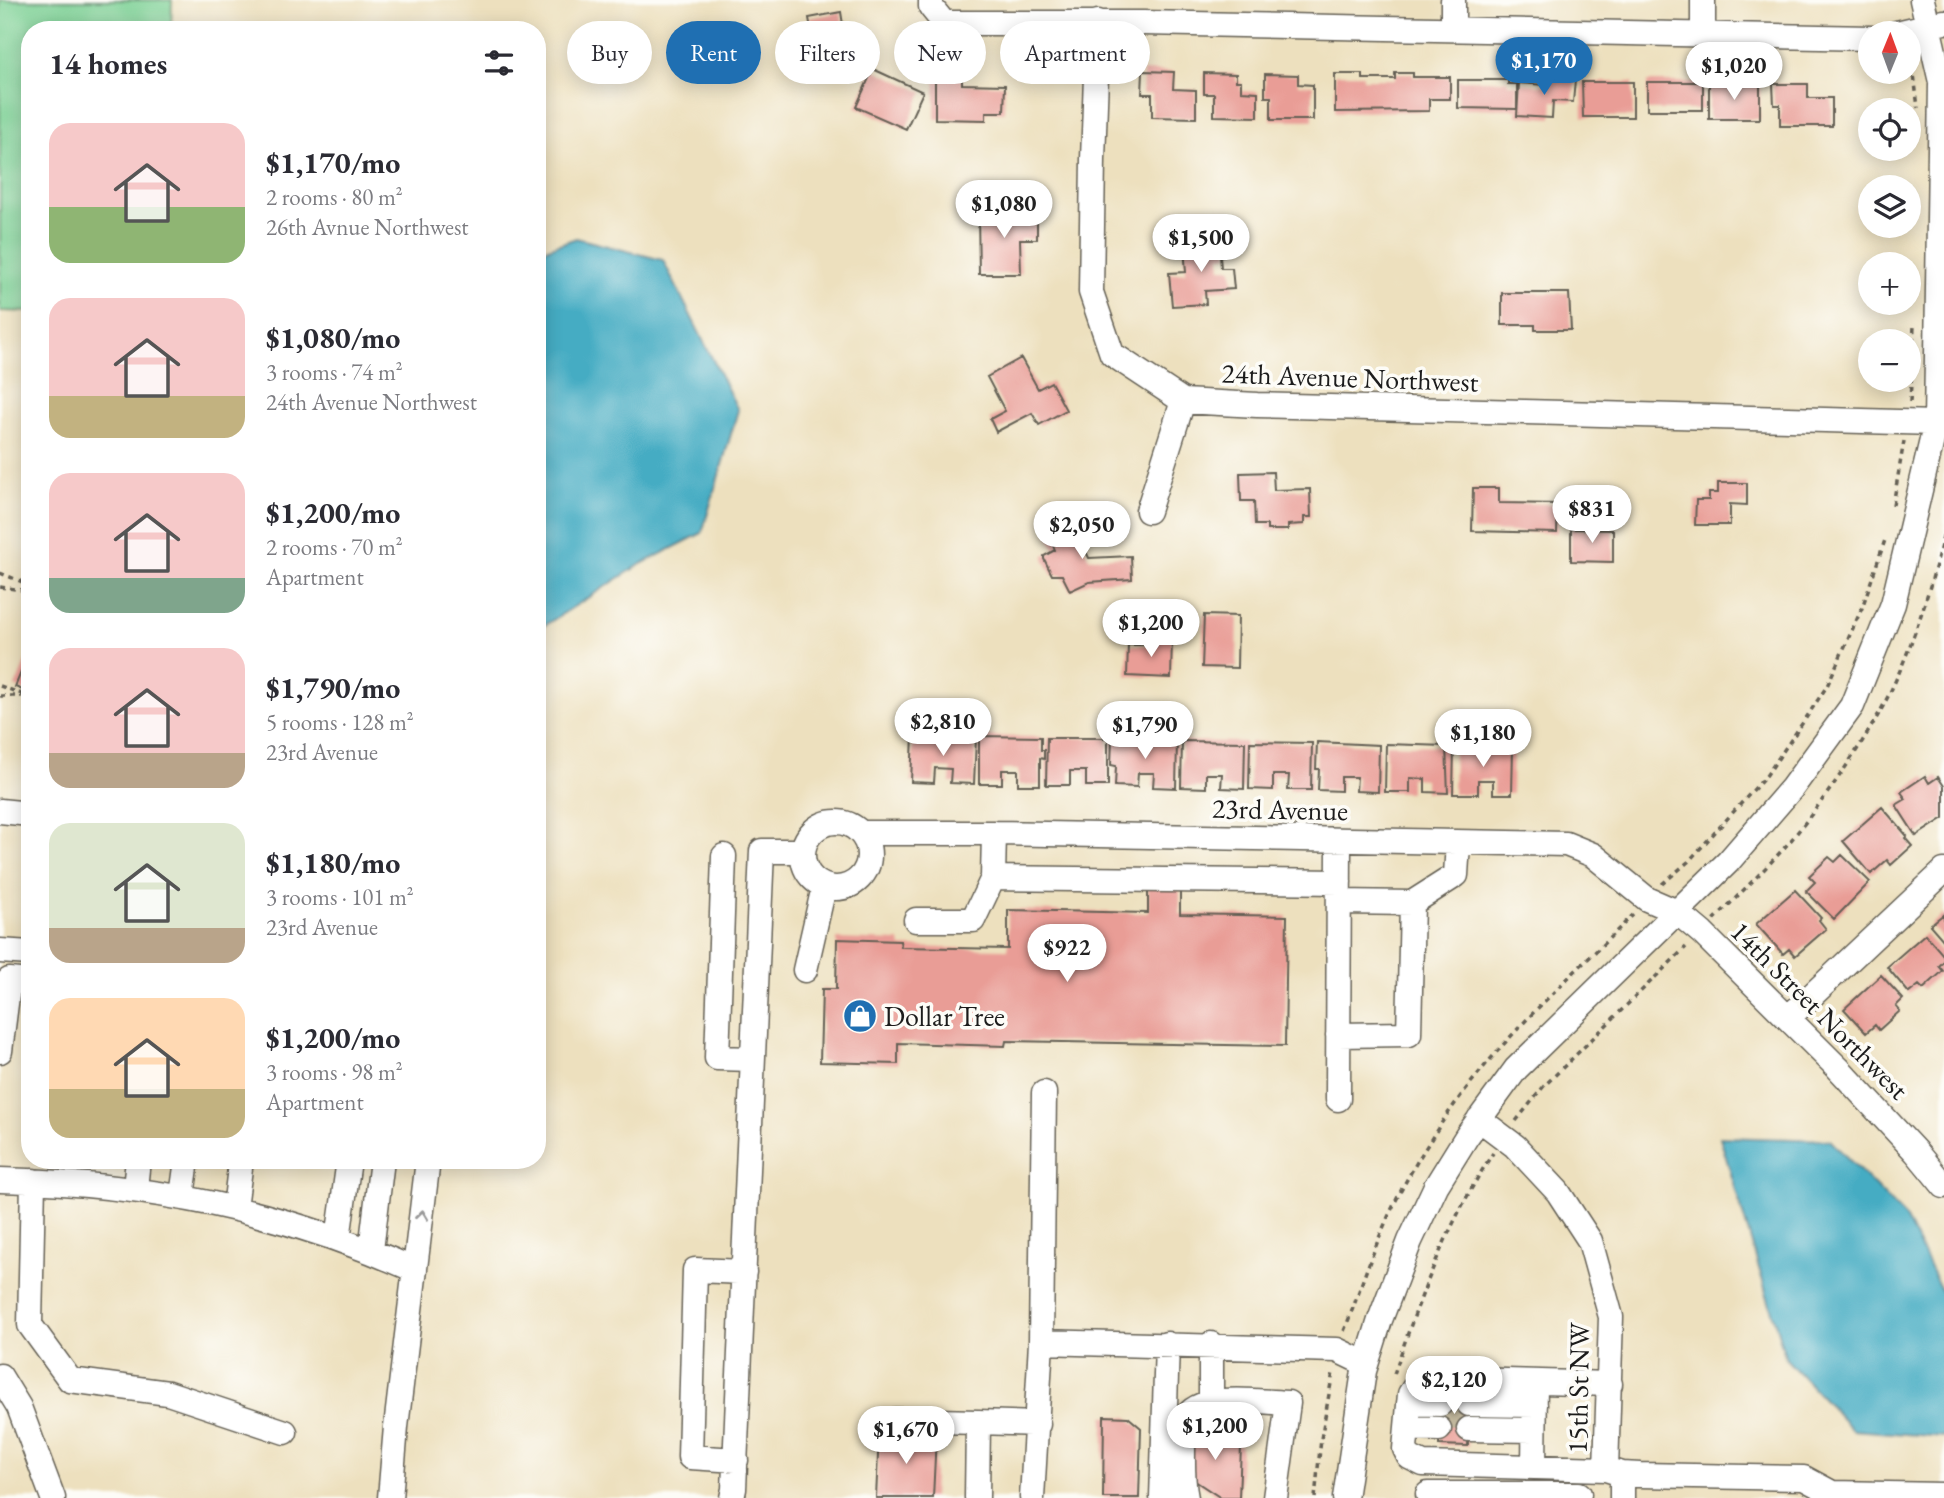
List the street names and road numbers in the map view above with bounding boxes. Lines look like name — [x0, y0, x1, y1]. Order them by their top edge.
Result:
street label: 24th Avenue Northwest — [1221, 355, 1479, 399]
street label: 23rd Avenue — [1212, 790, 1349, 828]
street label: 14th Street Northwest — [1723, 913, 1917, 1107]
street label: 15th St NW — [1559, 1321, 1597, 1454]

